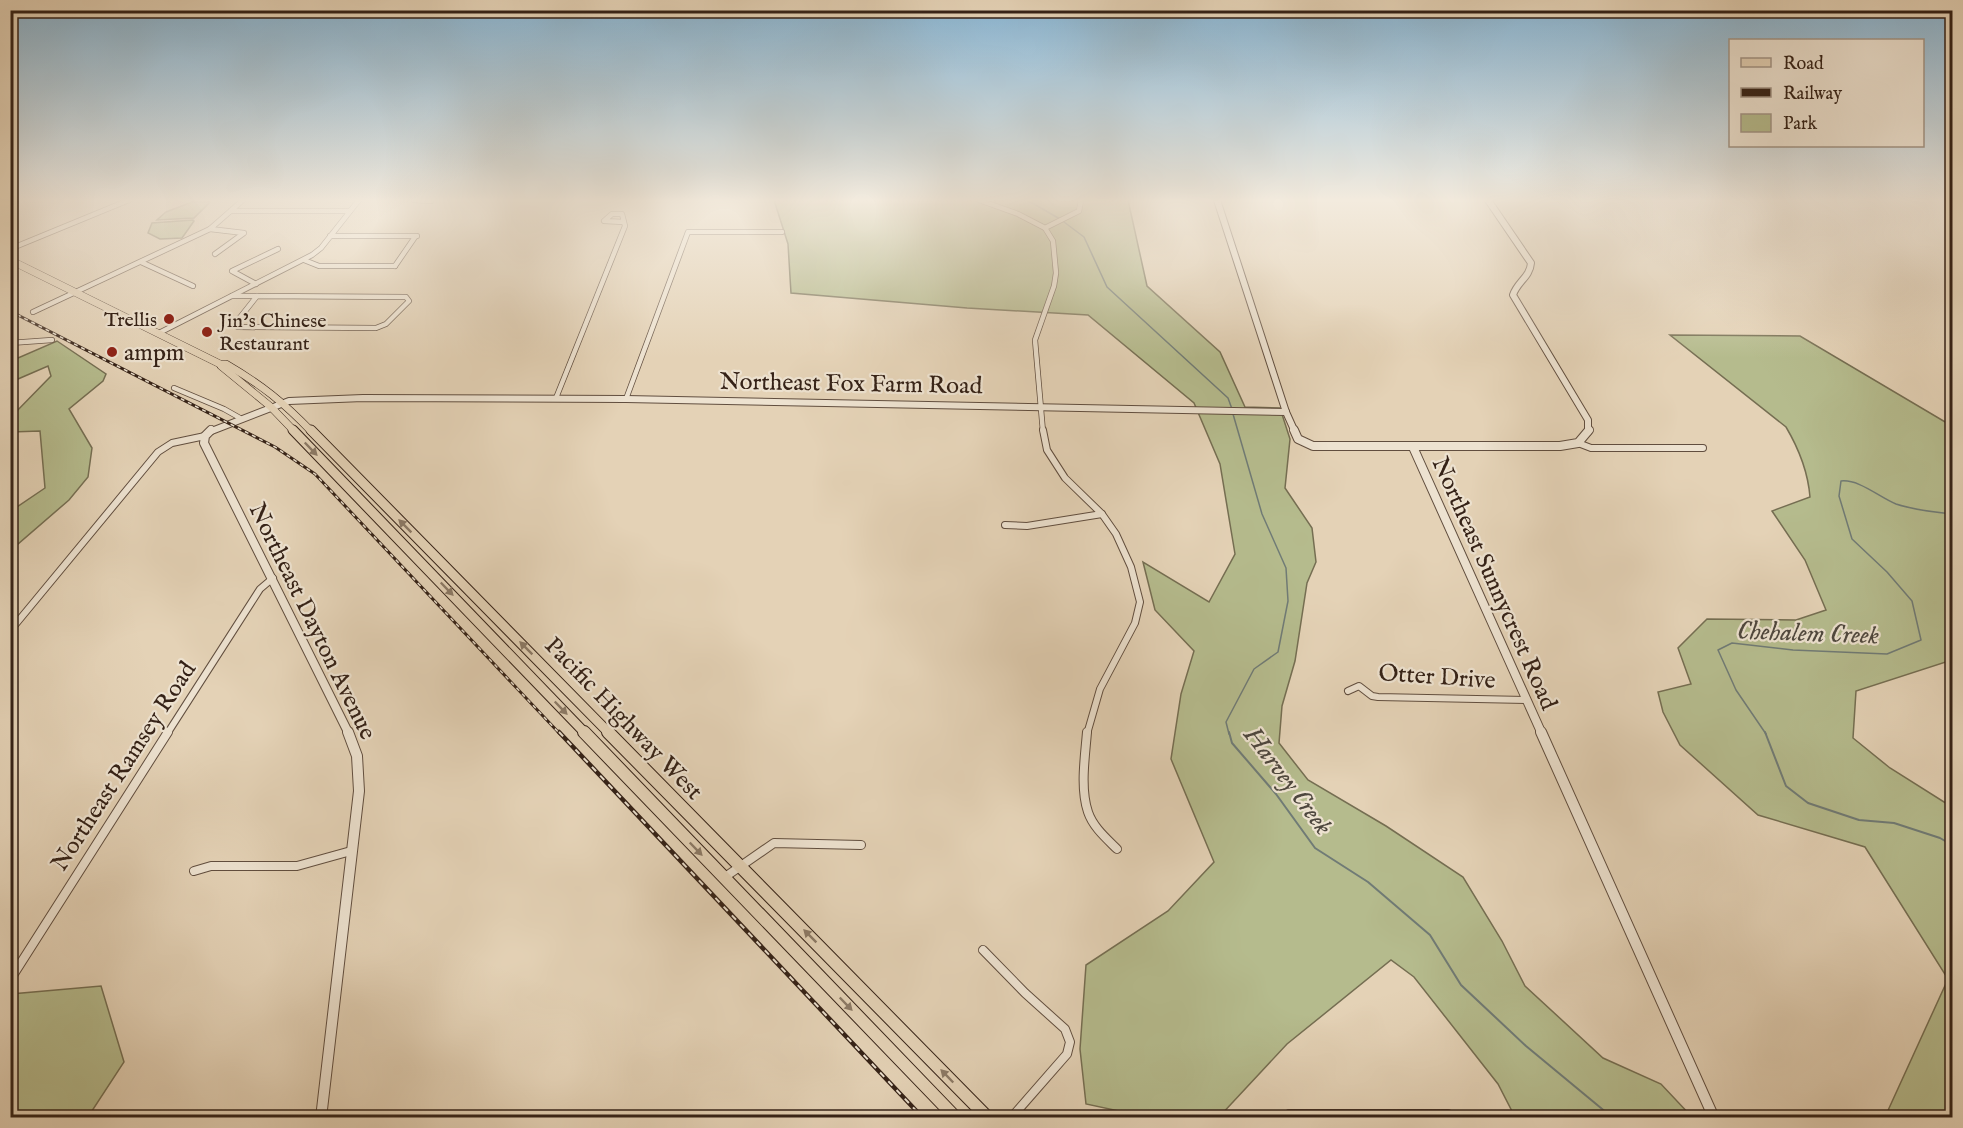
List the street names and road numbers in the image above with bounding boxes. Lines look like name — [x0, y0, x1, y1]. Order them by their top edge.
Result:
street label: Northeast Fox Farm Road — [719, 367, 983, 402]
street label: Northeast Sunnycrest Road — [1424, 452, 1564, 715]
street label: Northeast Dayton Avenue — [241, 498, 382, 745]
street label: Pacific Highway West — [537, 631, 709, 807]
street label: Northeast Ramsey Road — [45, 656, 204, 877]
street label: Otter Drive — [1377, 658, 1496, 697]

